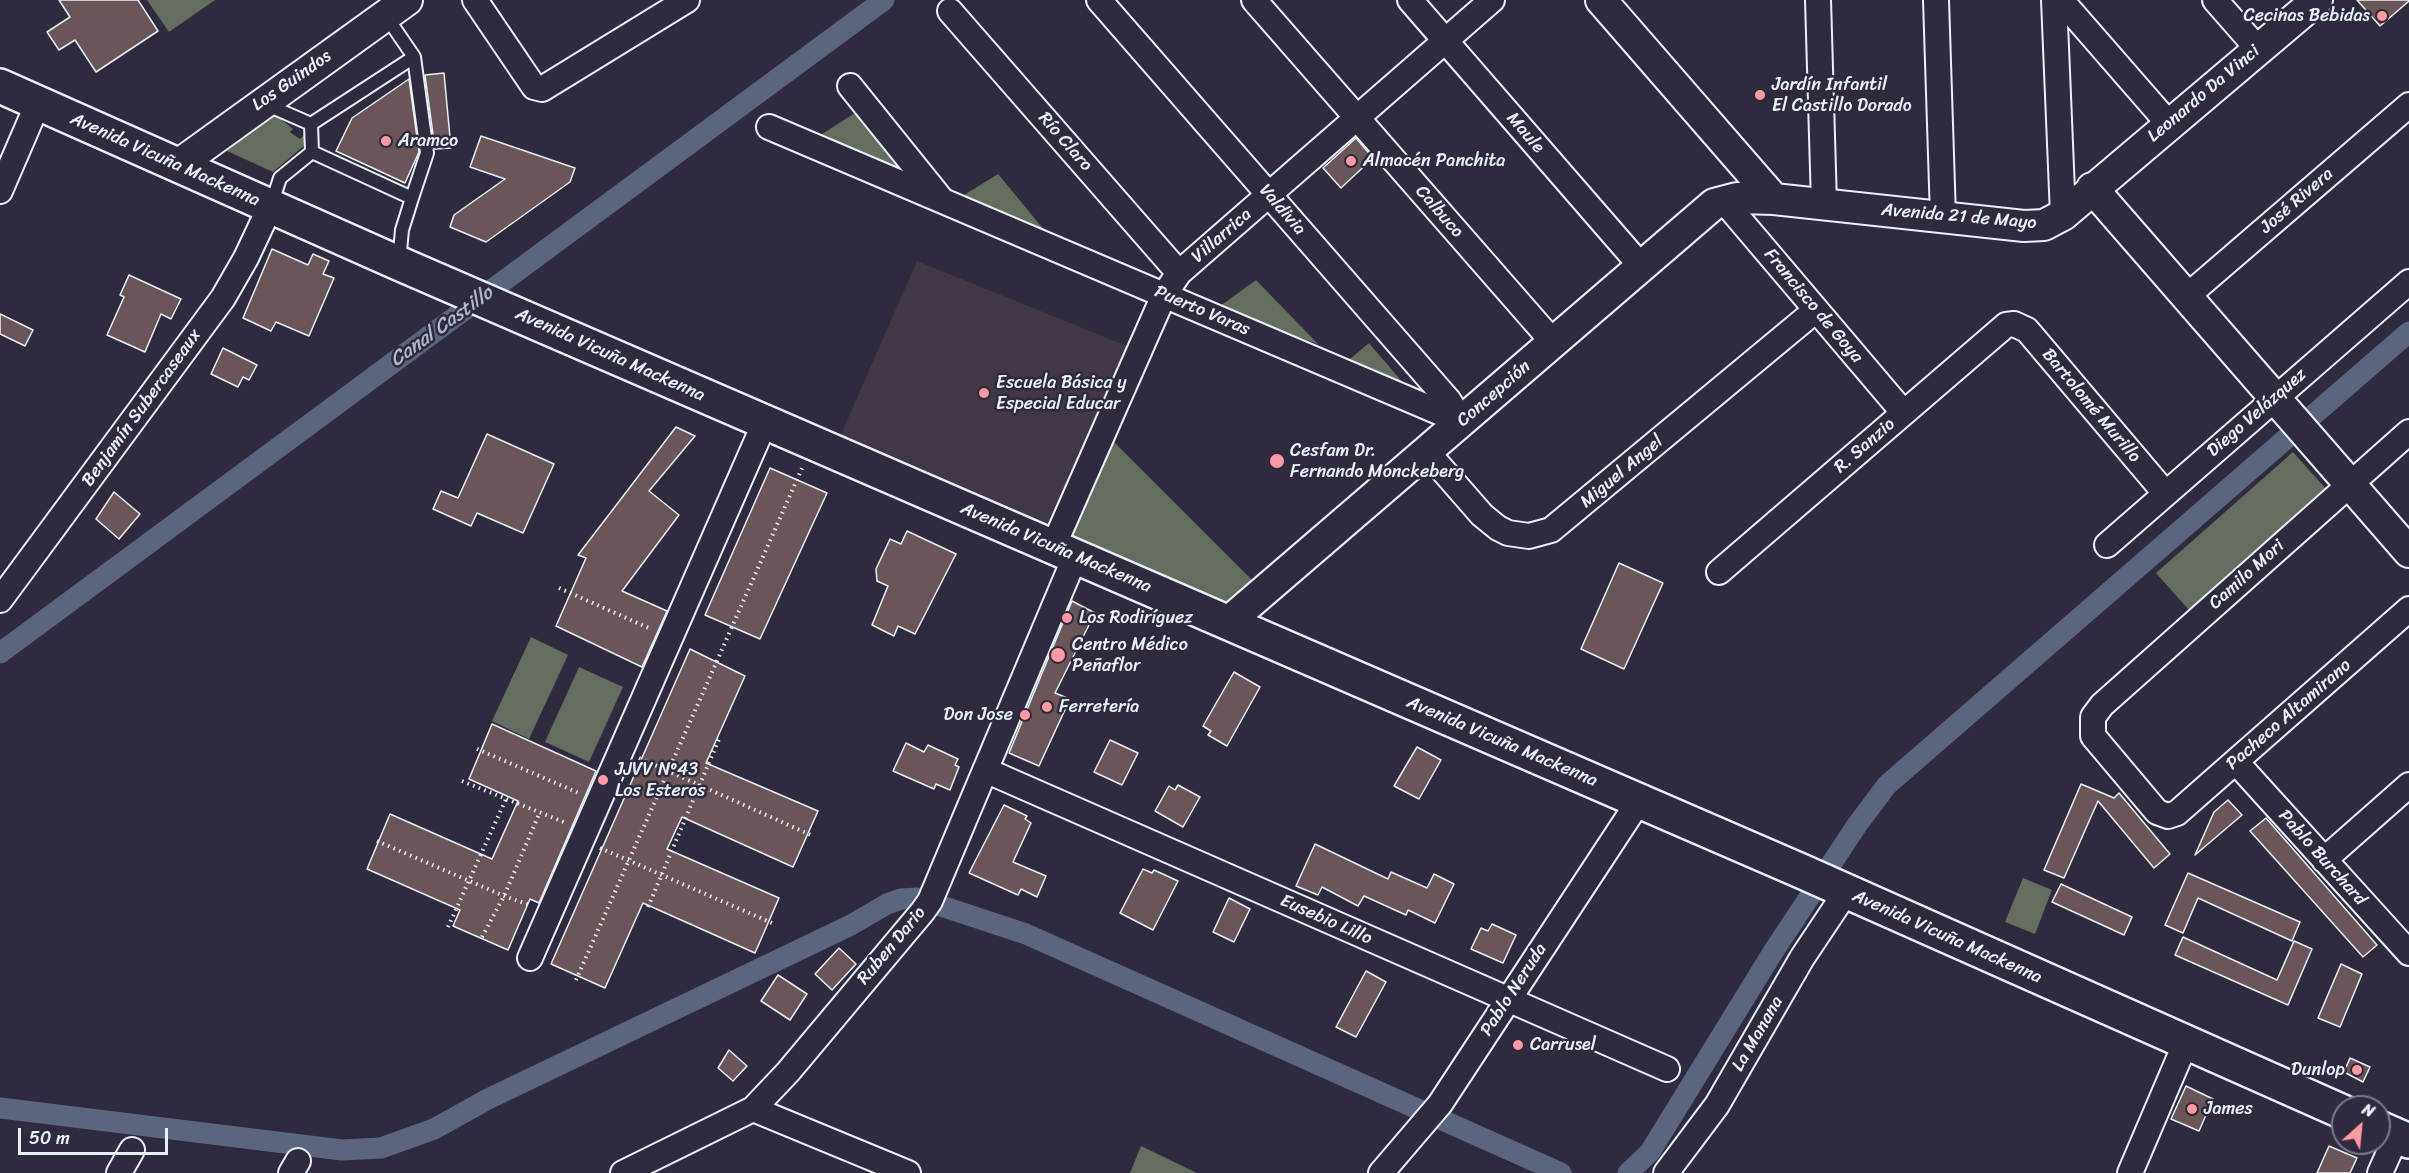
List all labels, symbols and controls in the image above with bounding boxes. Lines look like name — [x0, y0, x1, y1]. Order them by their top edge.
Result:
place label: Cecinas Bebidas — [2243, 5, 2370, 27]
marker: Cecinas Bebidas — [2375, 9, 2389, 23]
street label: Leonardo Da Vinci — [2143, 41, 2265, 147]
street label: Los Guindos — [248, 46, 336, 116]
place label: Jardín Infantil El Castillo Dorado — [1772, 74, 1912, 116]
marker: Jardín Infantil El Castillo Dorado — [1753, 88, 1767, 102]
street label: Avenida Vicuña Mackenna — [67, 108, 263, 212]
street label: Río Claro — [1033, 108, 1097, 176]
street label: Maule — [1501, 108, 1549, 158]
place label: Aramco — [398, 130, 458, 152]
marker: Aramco — [379, 134, 393, 148]
place label: Almacén Panchita — [1363, 150, 1505, 172]
marker: Almacén Panchita — [1344, 154, 1358, 168]
street label: José Rivera — [2256, 163, 2338, 239]
street label: Valdivia — [1254, 180, 1310, 240]
street label: Calbuco — [1410, 181, 1468, 243]
street label: Avenida 21 de Mayo — [1880, 199, 2038, 235]
street label: Villarrica — [1187, 204, 1257, 268]
street label: Francisco de Goya — [1759, 244, 1867, 368]
street label: Puerto Varas — [1151, 281, 1253, 341]
water label: Canal Castillo — [386, 282, 498, 372]
street label: Avenida Vicuña Mackenna — [512, 303, 708, 407]
street label: Benjamín Subercaseaux — [78, 325, 206, 491]
street label: Bartolomé Murillo — [2037, 345, 2145, 467]
street label: Concepción — [1453, 356, 1535, 432]
street label: Diego Velázquez — [2203, 364, 2311, 462]
place label: Escuela Básica y Especial Educar — [996, 372, 1127, 415]
marker: Escuela Básica y Especial Educar — [977, 386, 991, 400]
street label: R. Sanzio — [1830, 414, 1900, 478]
street label: Miguel Angel — [1576, 431, 1668, 513]
place label: Cesfam Dr. Fernando Monckeberg — [1290, 440, 1464, 482]
marker: Cesfam Dr. Fernando Monckeberg — [1268, 452, 1286, 470]
street label: Avenida Vicuña Mackenna — [957, 498, 1155, 598]
street label: Camilo Mori — [2205, 536, 2289, 614]
place label: Los Rodiríguez — [1079, 607, 1193, 629]
marker: Los Rodiríguez — [1060, 611, 1074, 625]
place label: Centro Médico Peñaflor — [1072, 634, 1188, 676]
marker: Centro Médico Peñaflor — [1049, 646, 1067, 664]
street label: Pacheco Altamirano — [2222, 655, 2356, 775]
street label: Avenida Vicuña Mackenna — [1403, 692, 1601, 792]
place label: Ferretería — [1059, 696, 1139, 718]
marker: Ferretería — [1040, 700, 1054, 714]
place label: Don Jose — [944, 704, 1013, 726]
marker: Don Jose — [1018, 708, 1032, 722]
place label: JJVV Nº43 Los Esteros — [615, 759, 706, 802]
marker: JJVV Nº43 Los Esteros — [596, 773, 610, 787]
street label: Pablo Burchard — [2273, 806, 2371, 910]
street label: Avenida Vicuña Mackenna — [1849, 885, 2045, 989]
street label: Eusebio Lillo — [1277, 890, 1375, 950]
street label: Ruben Dario — [853, 903, 931, 989]
street label: Pablo Neruda — [1476, 940, 1552, 1040]
street label: La Manana — [1728, 993, 1788, 1075]
place label: Carrusel — [1530, 1034, 1596, 1056]
marker: Carrusel — [1511, 1038, 1525, 1052]
place label: Dunlop — [2291, 1059, 2345, 1081]
marker: Dunlop — [2350, 1063, 2364, 1077]
north arrow — [2331, 1095, 2391, 1155]
text: N — [2357, 1095, 2380, 1126]
place label: James — [2204, 1098, 2253, 1120]
marker: James — [2185, 1102, 2199, 1116]
scale bar — [21, 1116, 171, 1154]
text: 50 m — [29, 1122, 70, 1154]

